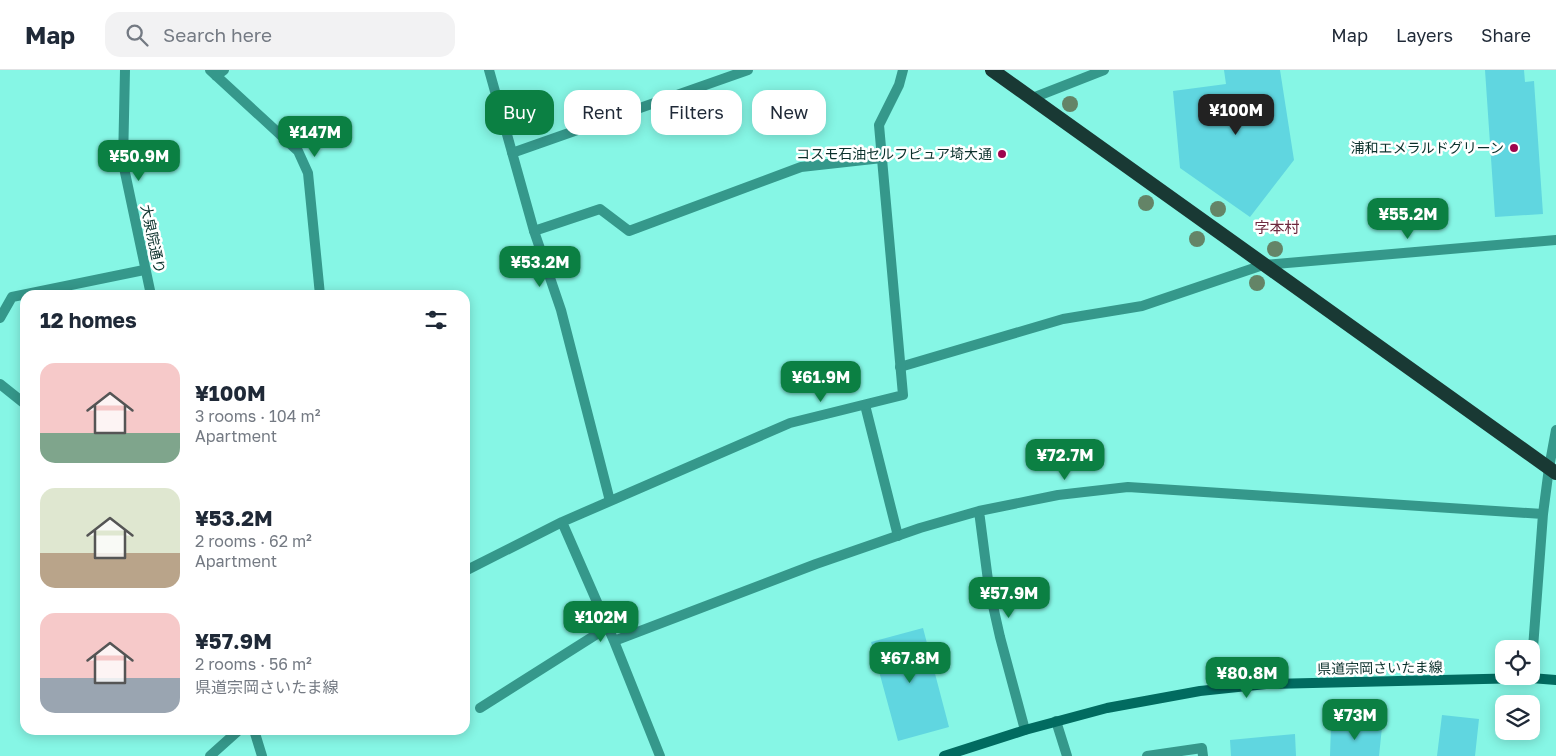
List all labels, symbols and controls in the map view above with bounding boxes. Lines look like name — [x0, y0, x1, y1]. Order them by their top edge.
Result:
search box — [105, 12, 455, 57]
text: Map — [25, 20, 75, 49]
icon: search — [123, 21, 151, 49]
text: Search here — [163, 23, 272, 46]
text: Map — [1331, 24, 1368, 46]
text: Layers — [1396, 24, 1453, 46]
text: Share — [1481, 24, 1531, 46]
chip: Buy — [485, 90, 554, 135]
chip: Rent — [564, 90, 641, 135]
chip: Filters — [651, 90, 742, 135]
chip: New — [752, 90, 826, 135]
pin: ¥100M — [1201, 93, 1271, 136]
text: ¥100M — [1209, 100, 1263, 120]
pin: ¥147M — [280, 116, 350, 158]
text: ¥147M — [289, 122, 341, 142]
place label: 浦和エメラルドグリーン — [1351, 139, 1504, 156]
pin: ¥50.9M — [98, 140, 180, 182]
marker: 浦和エメラルドグリーン — [1508, 142, 1520, 154]
place label: コスモ石油セルフピュア埼大通 — [796, 145, 992, 162]
text: ¥50.9M — [109, 146, 169, 166]
marker: コスモ石油セルフピュア埼大通 — [996, 148, 1008, 160]
pin: ¥55.2M — [1367, 198, 1449, 240]
street label: 大泉院通り — [138, 203, 169, 275]
text: ¥55.2M — [1378, 204, 1438, 224]
district label: 字本村 — [1254, 218, 1300, 236]
pin: ¥53.2M — [499, 246, 581, 288]
text: ¥53.2M — [510, 252, 570, 272]
icon: filters — [422, 306, 450, 334]
text: 12 homes — [40, 307, 137, 333]
pin: ¥61.9M — [780, 360, 862, 403]
text: ¥61.9M — [792, 367, 850, 387]
text: ¥100M — [195, 380, 266, 406]
icon: home — [80, 383, 140, 443]
text: 3 rooms · 104 m² — [195, 406, 320, 426]
text: Apartment — [195, 426, 277, 446]
pin: ¥72.7M — [1024, 438, 1106, 481]
text: ¥72.7M — [1036, 445, 1094, 465]
text: ¥53.2M — [195, 505, 273, 531]
icon: home — [80, 508, 140, 568]
text: 2 rooms · 62 m² — [195, 531, 312, 551]
text: Apartment — [195, 551, 277, 571]
pin: ¥57.9M — [968, 576, 1050, 619]
text: ¥57.9M — [980, 583, 1038, 603]
pin: ¥102M — [566, 600, 636, 643]
text: ¥102M — [574, 607, 628, 627]
text: ¥57.9M — [195, 628, 272, 654]
icon: home — [80, 633, 140, 693]
map controls — [1495, 640, 1540, 740]
button: locate — [1495, 640, 1540, 685]
pin: ¥67.8M — [869, 642, 951, 684]
text: ¥67.8M — [880, 648, 940, 668]
text: 2 rooms · 56 m² — [195, 654, 312, 674]
pin: ¥80.8M — [1206, 656, 1288, 699]
street label: 県道宗岡さいたま線 — [1317, 658, 1443, 677]
text: ¥80.8M — [1217, 663, 1277, 683]
text: 県道宗岡さいたま線 — [195, 677, 339, 697]
button: layers — [1495, 695, 1540, 740]
pin: ¥73M — [1325, 698, 1385, 741]
text: ¥73M — [1333, 705, 1377, 725]

